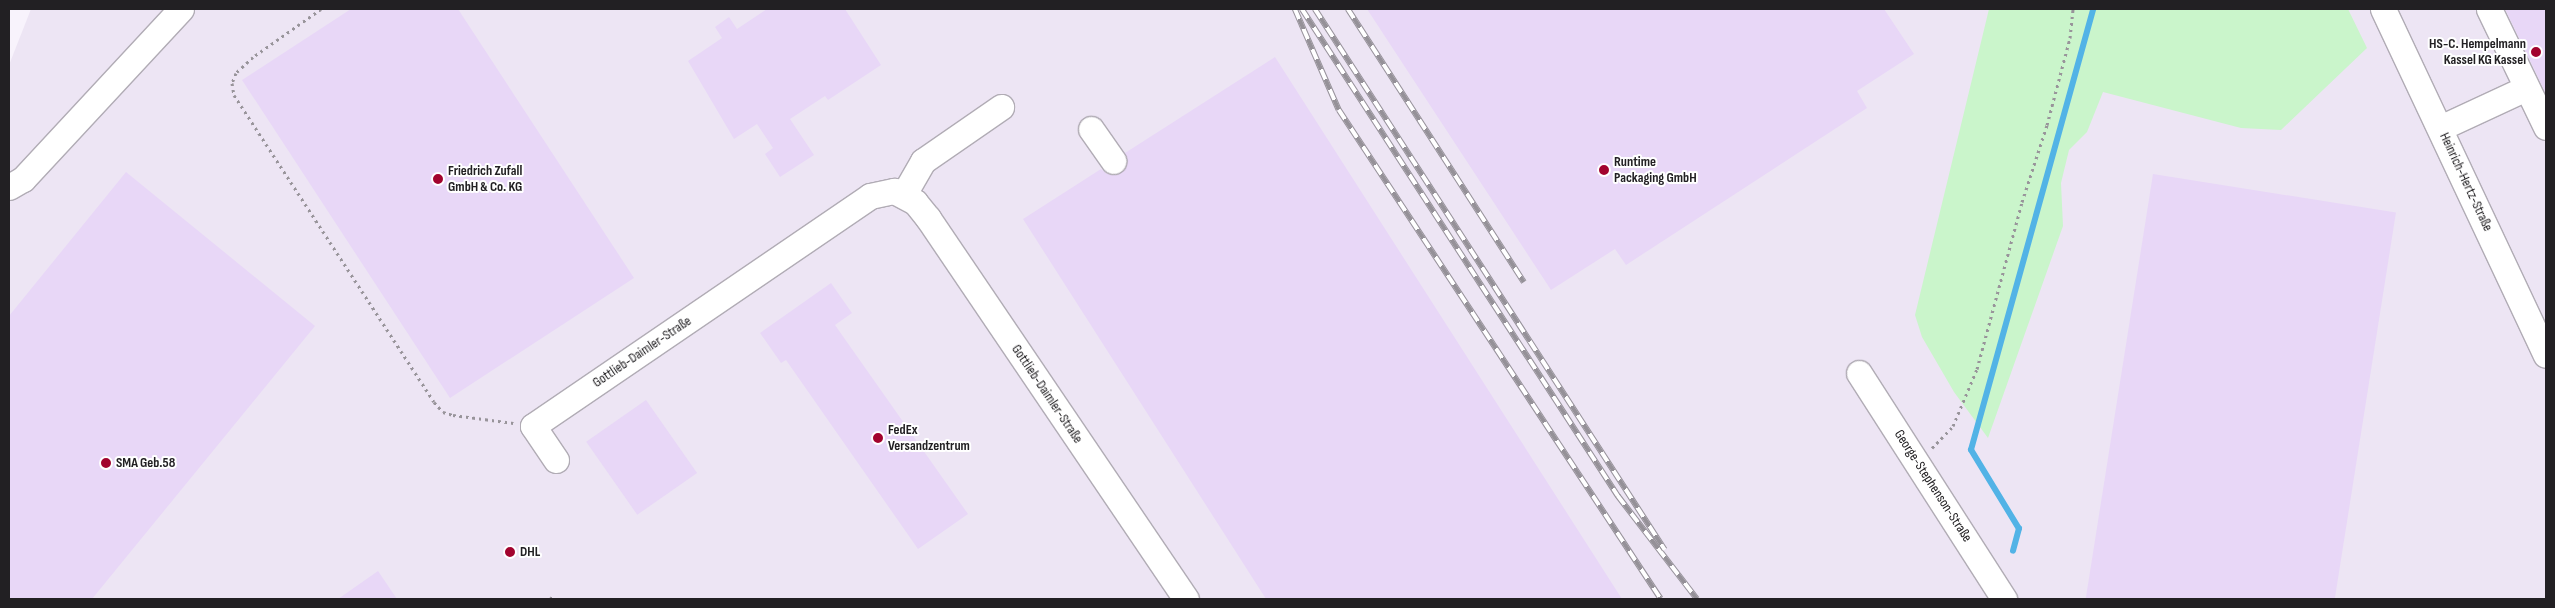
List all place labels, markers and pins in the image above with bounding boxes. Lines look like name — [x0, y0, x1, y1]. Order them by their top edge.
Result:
place label: HS-C. Hempelmann Kassel KG Kassel — [2429, 36, 2526, 68]
marker: HS-C. Hempelmann Kassel KG Kassel — [2530, 46, 2542, 58]
place label: Runtime Packaging GmbH — [1614, 154, 1697, 186]
place label: Friedrich Zufall GmbH & Co. KG — [448, 163, 522, 196]
marker: Runtime Packaging GmbH — [1598, 164, 1610, 176]
marker: Friedrich Zufall GmbH & Co. KG — [432, 173, 444, 185]
place label: FedEx Versandzentrum — [888, 422, 970, 454]
marker: FedEx Versandzentrum — [872, 432, 884, 444]
place label: SMA Geb.58 — [116, 455, 175, 471]
marker: SMA Geb.58 — [100, 457, 112, 469]
place label: DHL — [520, 544, 540, 560]
marker: DHL — [504, 546, 516, 558]

